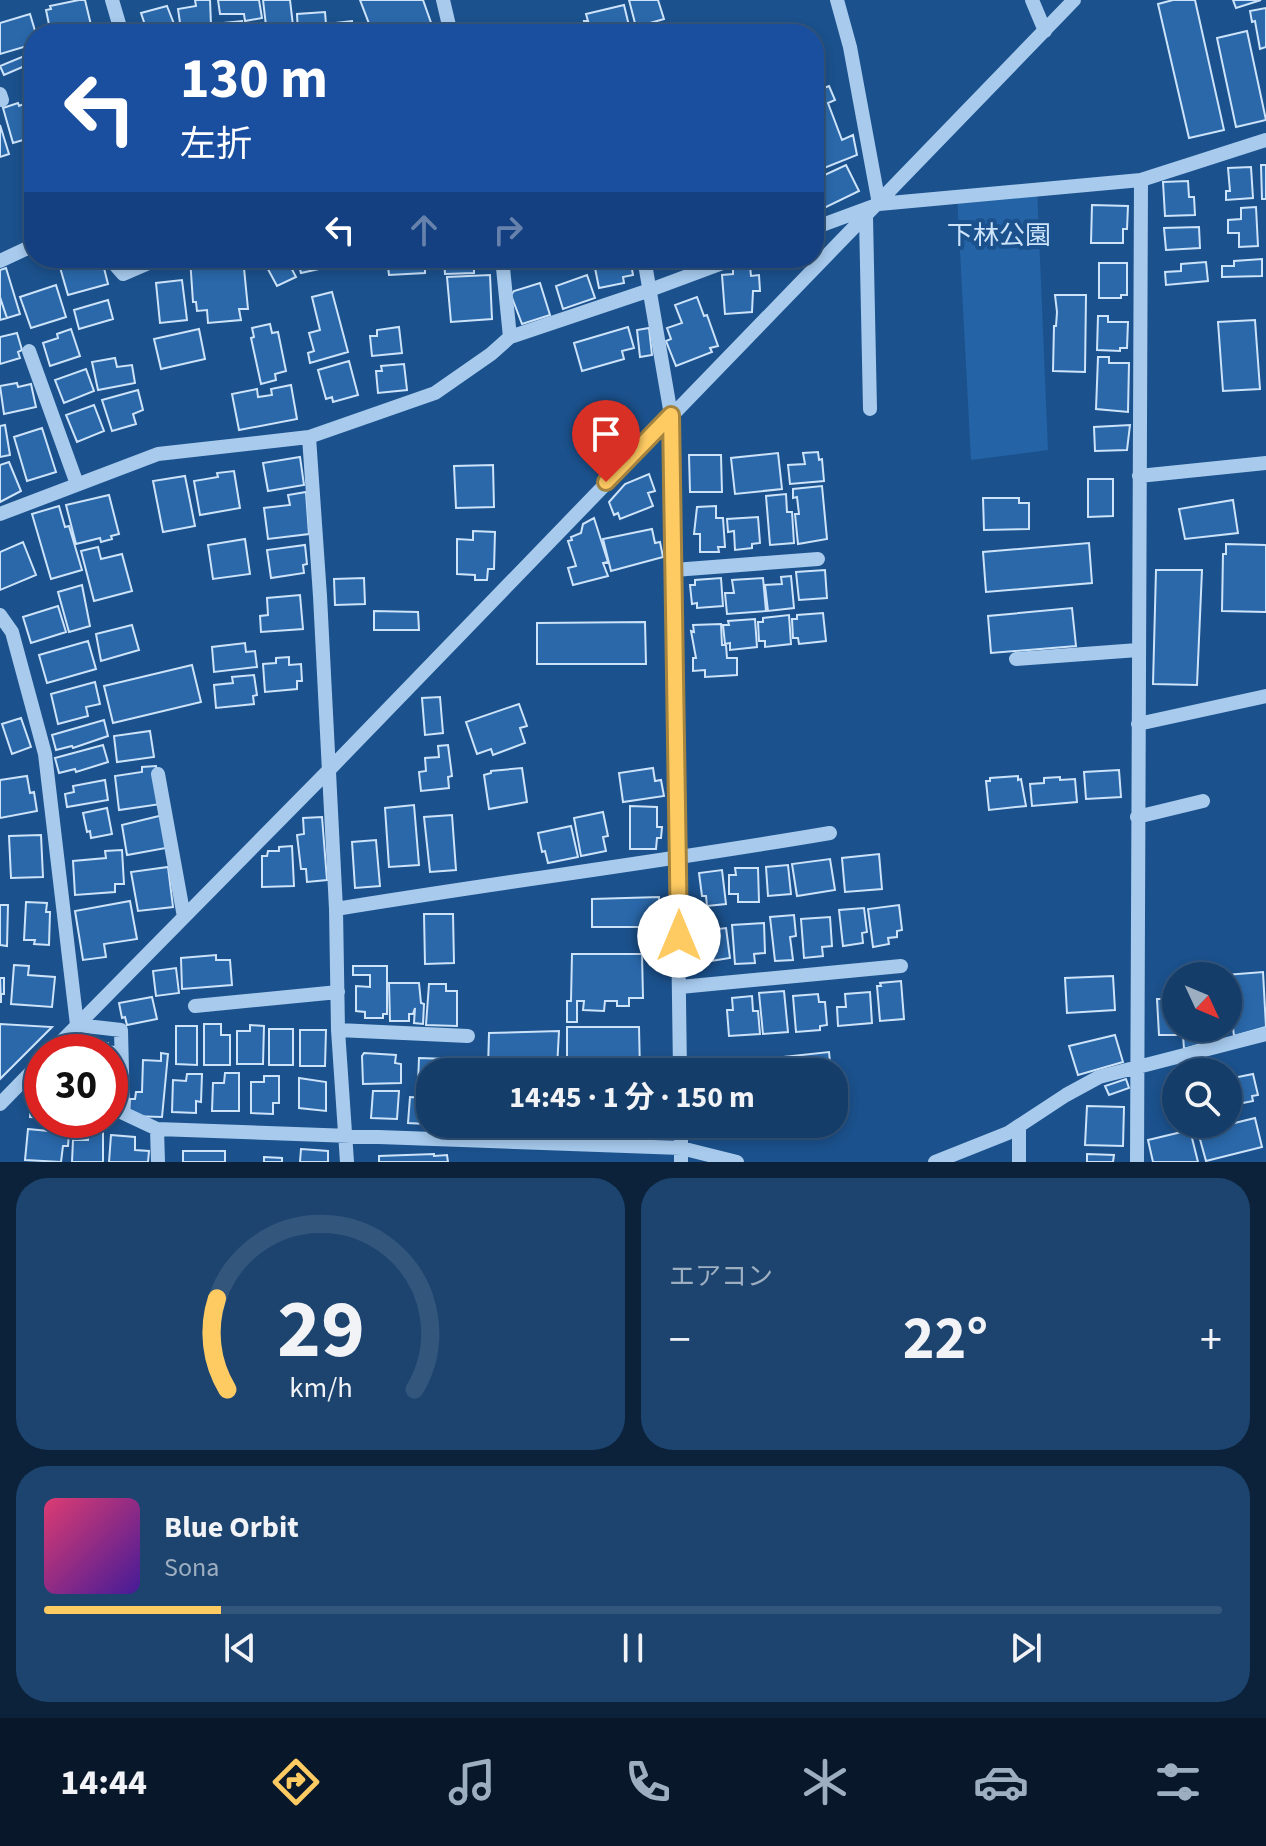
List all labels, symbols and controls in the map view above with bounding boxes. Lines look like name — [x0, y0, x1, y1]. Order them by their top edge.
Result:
text: 130 m — [180, 40, 328, 119]
icon: left — [48, 56, 152, 160]
text: 左折 — [180, 119, 252, 170]
icon: left — [318, 208, 362, 252]
icon: ahead — [402, 208, 446, 252]
icon: right — [486, 208, 530, 252]
park label: 下林公園 — [947, 217, 1051, 254]
pin — [572, 400, 640, 482]
icon: arrive — [584, 412, 628, 456]
position arrow — [637, 894, 721, 978]
north arrow — [1162, 962, 1242, 1042]
map controls — [1162, 962, 1242, 1138]
speed limit sign: 30 — [24, 1034, 128, 1138]
button: search — [1162, 1058, 1242, 1138]
text: 14:45 · 1 分 · 150 m — [509, 1076, 755, 1119]
text: エアコン — [669, 1258, 773, 1295]
text: 29 — [277, 1271, 364, 1389]
text: 22° — [903, 1297, 988, 1382]
text: − — [669, 1309, 691, 1372]
text: + — [1200, 1309, 1222, 1372]
text: km/h — [289, 1368, 352, 1408]
text: Blue Orbit — [164, 1506, 299, 1549]
text: Sona — [164, 1549, 219, 1586]
icon: previous — [218, 1626, 262, 1670]
icon: pause — [611, 1626, 655, 1670]
icon: next — [1004, 1626, 1048, 1670]
icon: directions — [268, 1754, 324, 1810]
icon: music — [444, 1754, 500, 1810]
icon: phone — [620, 1754, 676, 1810]
icon: climate — [797, 1754, 853, 1810]
icon: car — [973, 1754, 1029, 1810]
icon: filters — [1150, 1754, 1206, 1810]
text: 14:44 — [60, 1757, 147, 1808]

